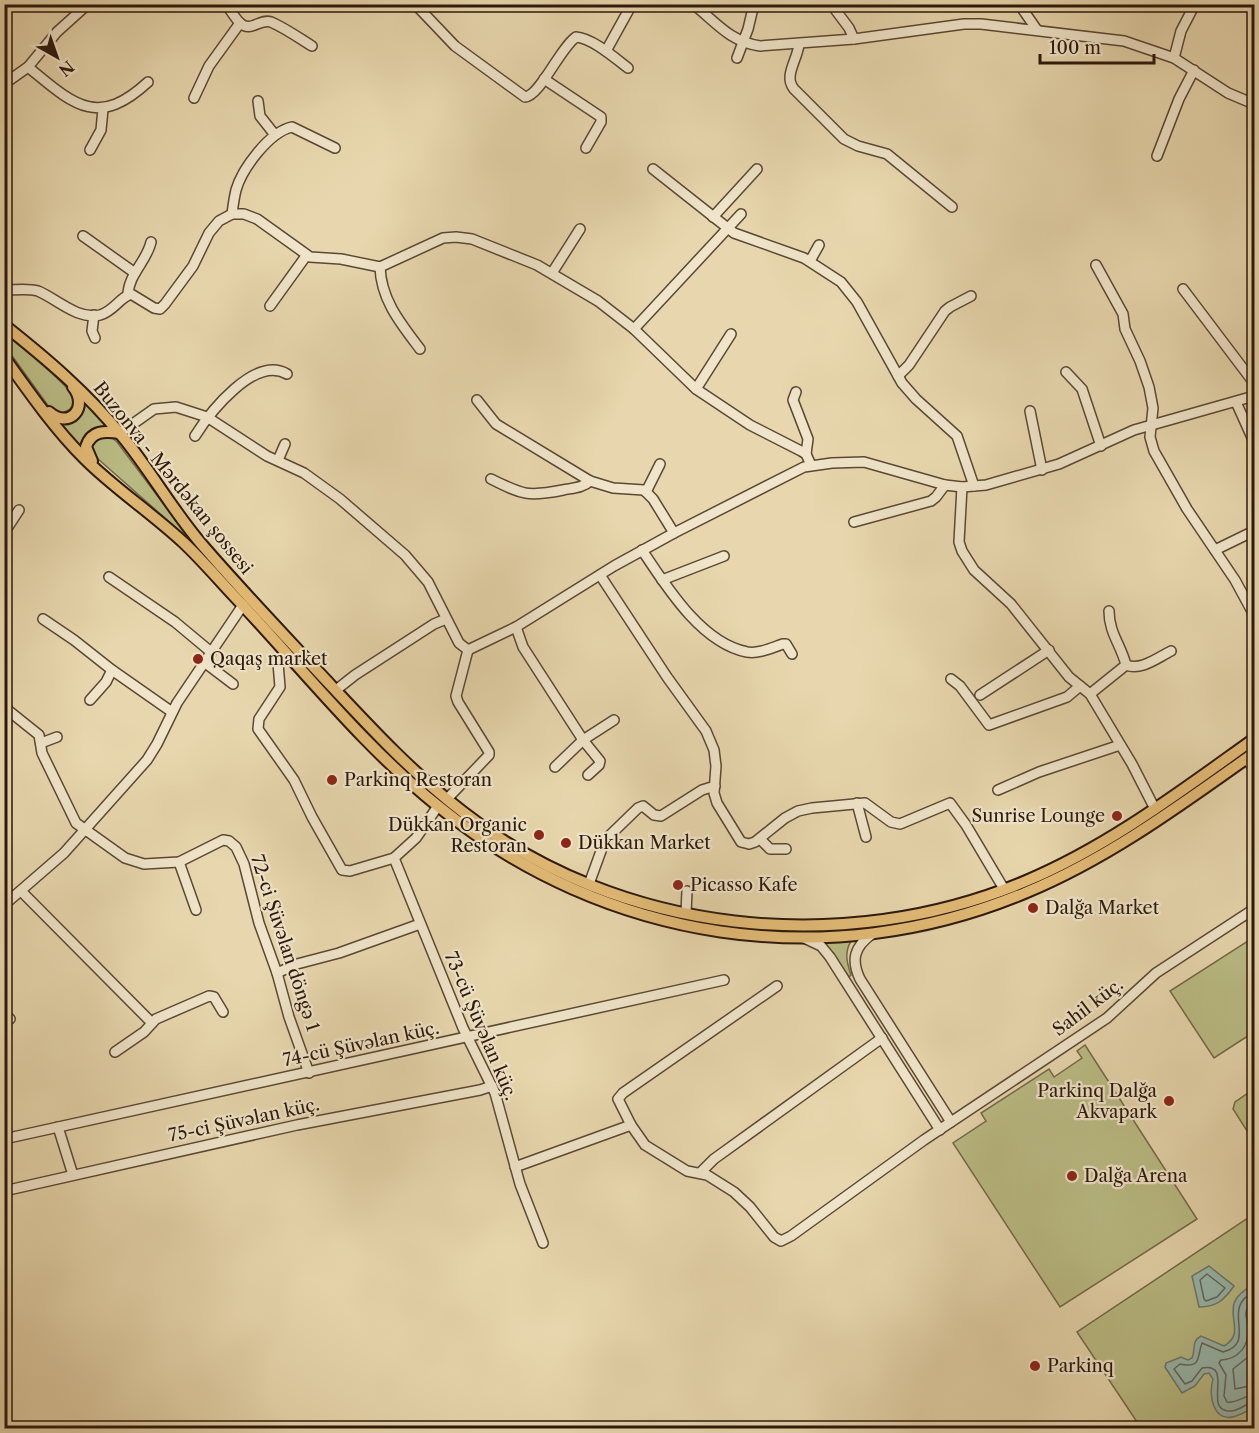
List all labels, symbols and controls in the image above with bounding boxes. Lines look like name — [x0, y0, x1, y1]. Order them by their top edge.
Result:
north arrow — [27, 27, 87, 87]
scale bar — [1040, 27, 1154, 65]
text: 100 m — [1049, 37, 1101, 59]
text: N — [55, 56, 78, 81]
street label: Buzonva - Mərdəkan şossesi — [89, 377, 258, 579]
place label: Qaqaş market — [210, 648, 328, 670]
marker: Qaqaş market — [191, 652, 205, 666]
place label: Parkinq Restoran — [344, 769, 492, 791]
marker: Parkinq Restoran — [325, 773, 339, 787]
place label: Sunrise Lounge — [971, 805, 1105, 827]
marker: Sunrise Lounge — [1110, 809, 1124, 823]
place label: Dükkan Organic Restoran — [388, 814, 527, 857]
marker: Dükkan Organic Restoran — [532, 828, 546, 842]
place label: Dükkan Market — [578, 832, 711, 854]
marker: Dükkan Market — [559, 836, 573, 850]
street label: 72-ci Şüvəlan döngə 1 — [246, 852, 324, 1034]
place label: Picasso Kafe — [690, 874, 798, 896]
marker: Picasso Kafe — [671, 878, 685, 892]
place label: Dalğa Market — [1045, 897, 1160, 919]
marker: Dalğa Market — [1026, 901, 1040, 915]
street label: 73-cü Şüvəlan küç. — [440, 948, 522, 1104]
street label: Sahil küç. — [1048, 973, 1128, 1041]
street label: 74-cü Şüvəlan küç. — [281, 1017, 441, 1071]
place label: Parkinq Dalğa Akvapark — [1037, 1080, 1159, 1123]
street label: 75-ci Şüvəlan küç. — [167, 1093, 321, 1147]
marker: Parkinq Dalğa Akvapark — [1162, 1094, 1176, 1108]
place label: Dalğa Arena — [1084, 1165, 1188, 1187]
marker: Dalğa Arena — [1065, 1169, 1079, 1183]
place label: Parkinq — [1047, 1355, 1114, 1377]
marker: Parkinq — [1028, 1359, 1042, 1373]

